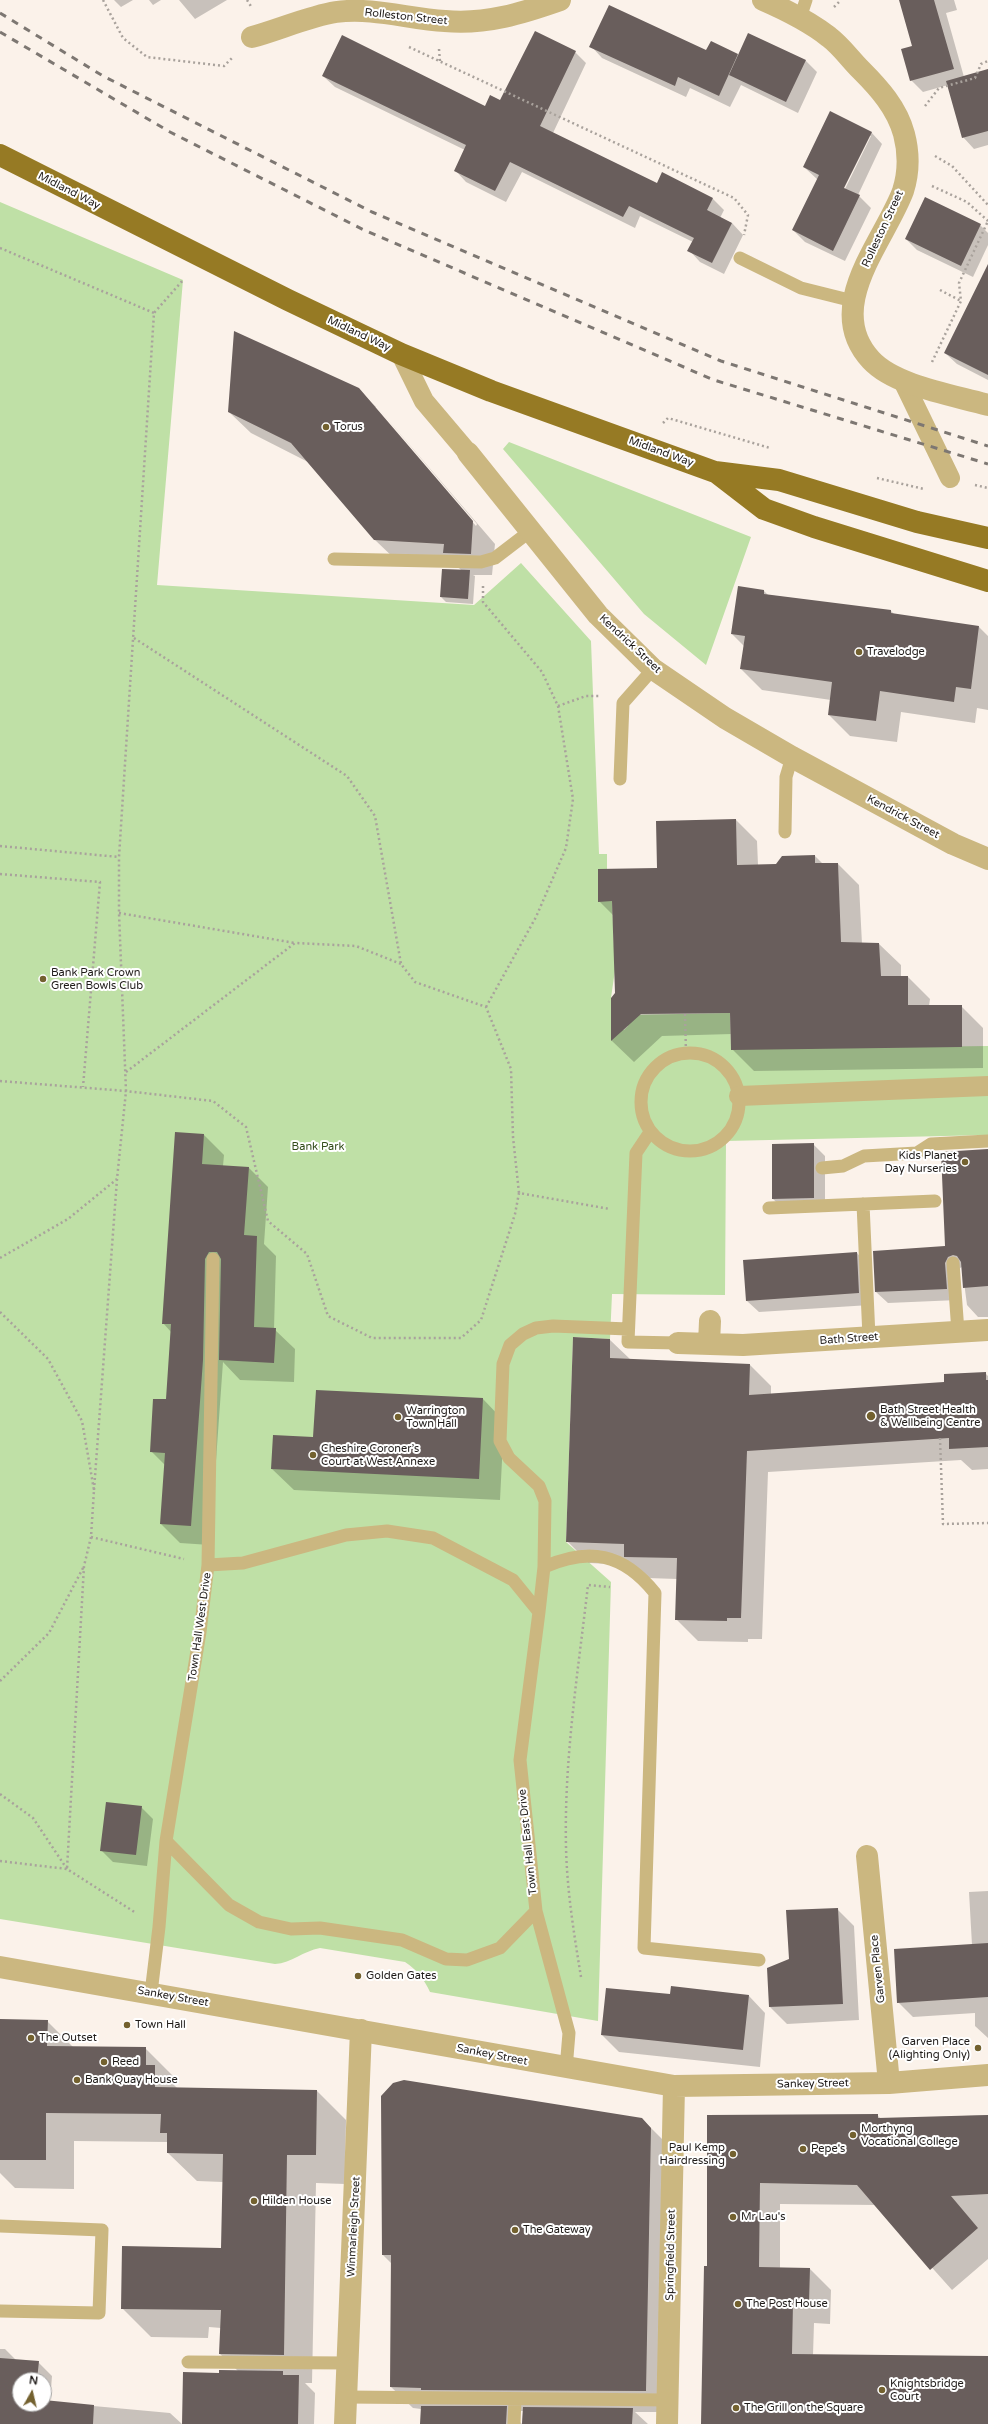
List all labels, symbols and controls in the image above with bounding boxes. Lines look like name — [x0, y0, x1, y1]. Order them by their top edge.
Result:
street label: Rolleston Street — [364, 6, 448, 28]
street label: Midland Way — [36, 170, 102, 212]
street label: Rolleston Street — [859, 188, 907, 270]
street label: Midland Way — [325, 314, 393, 354]
place label: Torus — [334, 420, 363, 434]
marker: Torus — [321, 422, 331, 432]
street label: Midland Way — [627, 434, 695, 470]
street label: Kendrick Street — [596, 612, 664, 676]
place label: Travelodge — [867, 645, 925, 659]
marker: Travelodge — [854, 647, 864, 657]
street label: Kendrick Street — [864, 792, 942, 842]
place label: Bank Park Crown Green Bowls Club — [51, 966, 143, 992]
marker: Bank Park Crown Green Bowls Club — [38, 974, 48, 984]
park label: Bank Park — [292, 1140, 344, 1154]
place label: Kids Planet Day Nurseries — [884, 1149, 957, 1175]
marker: Kids Planet Day Nurseries — [960, 1157, 970, 1167]
street label: Bath Street — [819, 1330, 879, 1348]
place label: Bath Street Health & Wellbeing Centre — [880, 1403, 980, 1429]
place label: Warrington Town Hall — [406, 1404, 465, 1430]
marker: Bath Street Health & Wellbeing Centre — [865, 1410, 877, 1422]
marker: Warrington Town Hall — [393, 1412, 403, 1422]
place label: Cheshire Coroner’s Court at West Annexe — [321, 1442, 435, 1468]
marker: Cheshire Coroner’s Court at West Annexe — [308, 1450, 318, 1460]
street label: Town Hall West Drive — [186, 1572, 214, 1682]
street label: Town Hall East Drive — [516, 1788, 540, 1896]
street label: Garven Place — [868, 1934, 888, 2004]
place label: Golden Gates — [366, 1969, 436, 1983]
marker: Golden Gates — [353, 1971, 363, 1981]
street label: Sankey Street — [136, 1984, 210, 2010]
place label: Town Hall — [135, 2018, 186, 2032]
marker: Town Hall — [122, 2020, 132, 2030]
place label: The Outset — [39, 2031, 97, 2045]
marker: The Outset — [26, 2033, 36, 2043]
place label: Garven Place (Alighting Only) — [889, 2035, 970, 2061]
street label: Sankey Street — [455, 2042, 529, 2068]
marker: Garven Place (Alighting Only) — [973, 2043, 983, 2053]
place label: Reed — [112, 2055, 139, 2069]
marker: Reed — [99, 2057, 109, 2067]
place label: Bank Quay House — [85, 2073, 178, 2087]
marker: Bank Quay House — [72, 2075, 82, 2085]
street label: Sankey Street — [777, 2077, 849, 2091]
place label: Morthyng Vocational College — [861, 2122, 958, 2148]
marker: Morthyng Vocational College — [848, 2130, 858, 2140]
place label: Paul Kemp Hairdressing — [660, 2141, 725, 2167]
place label: Pepe's — [811, 2142, 845, 2156]
marker: Pepe's — [798, 2144, 808, 2154]
marker: Paul Kemp Hairdressing — [728, 2149, 738, 2159]
street label: Winmarleigh Street — [345, 2176, 363, 2278]
place label: Hilden House — [262, 2194, 331, 2208]
marker: Hilden House — [249, 2196, 259, 2206]
street label: Springfield Street — [664, 2209, 678, 2301]
place label: Mr Lau's — [741, 2210, 785, 2224]
marker: Mr Lau's — [728, 2212, 738, 2222]
place label: The Gateway — [523, 2223, 591, 2237]
marker: The Gateway — [510, 2225, 520, 2235]
place label: The Post House — [746, 2297, 828, 2311]
marker: The Post House — [733, 2299, 743, 2309]
north arrow — [12, 2372, 52, 2412]
text: N — [28, 2374, 39, 2388]
place label: Knightsbridge Court — [890, 2377, 964, 2403]
marker: Knightsbridge Court — [877, 2385, 887, 2395]
place label: The Grill on the Square — [744, 2401, 863, 2415]
marker: The Grill on the Square — [731, 2403, 741, 2413]

